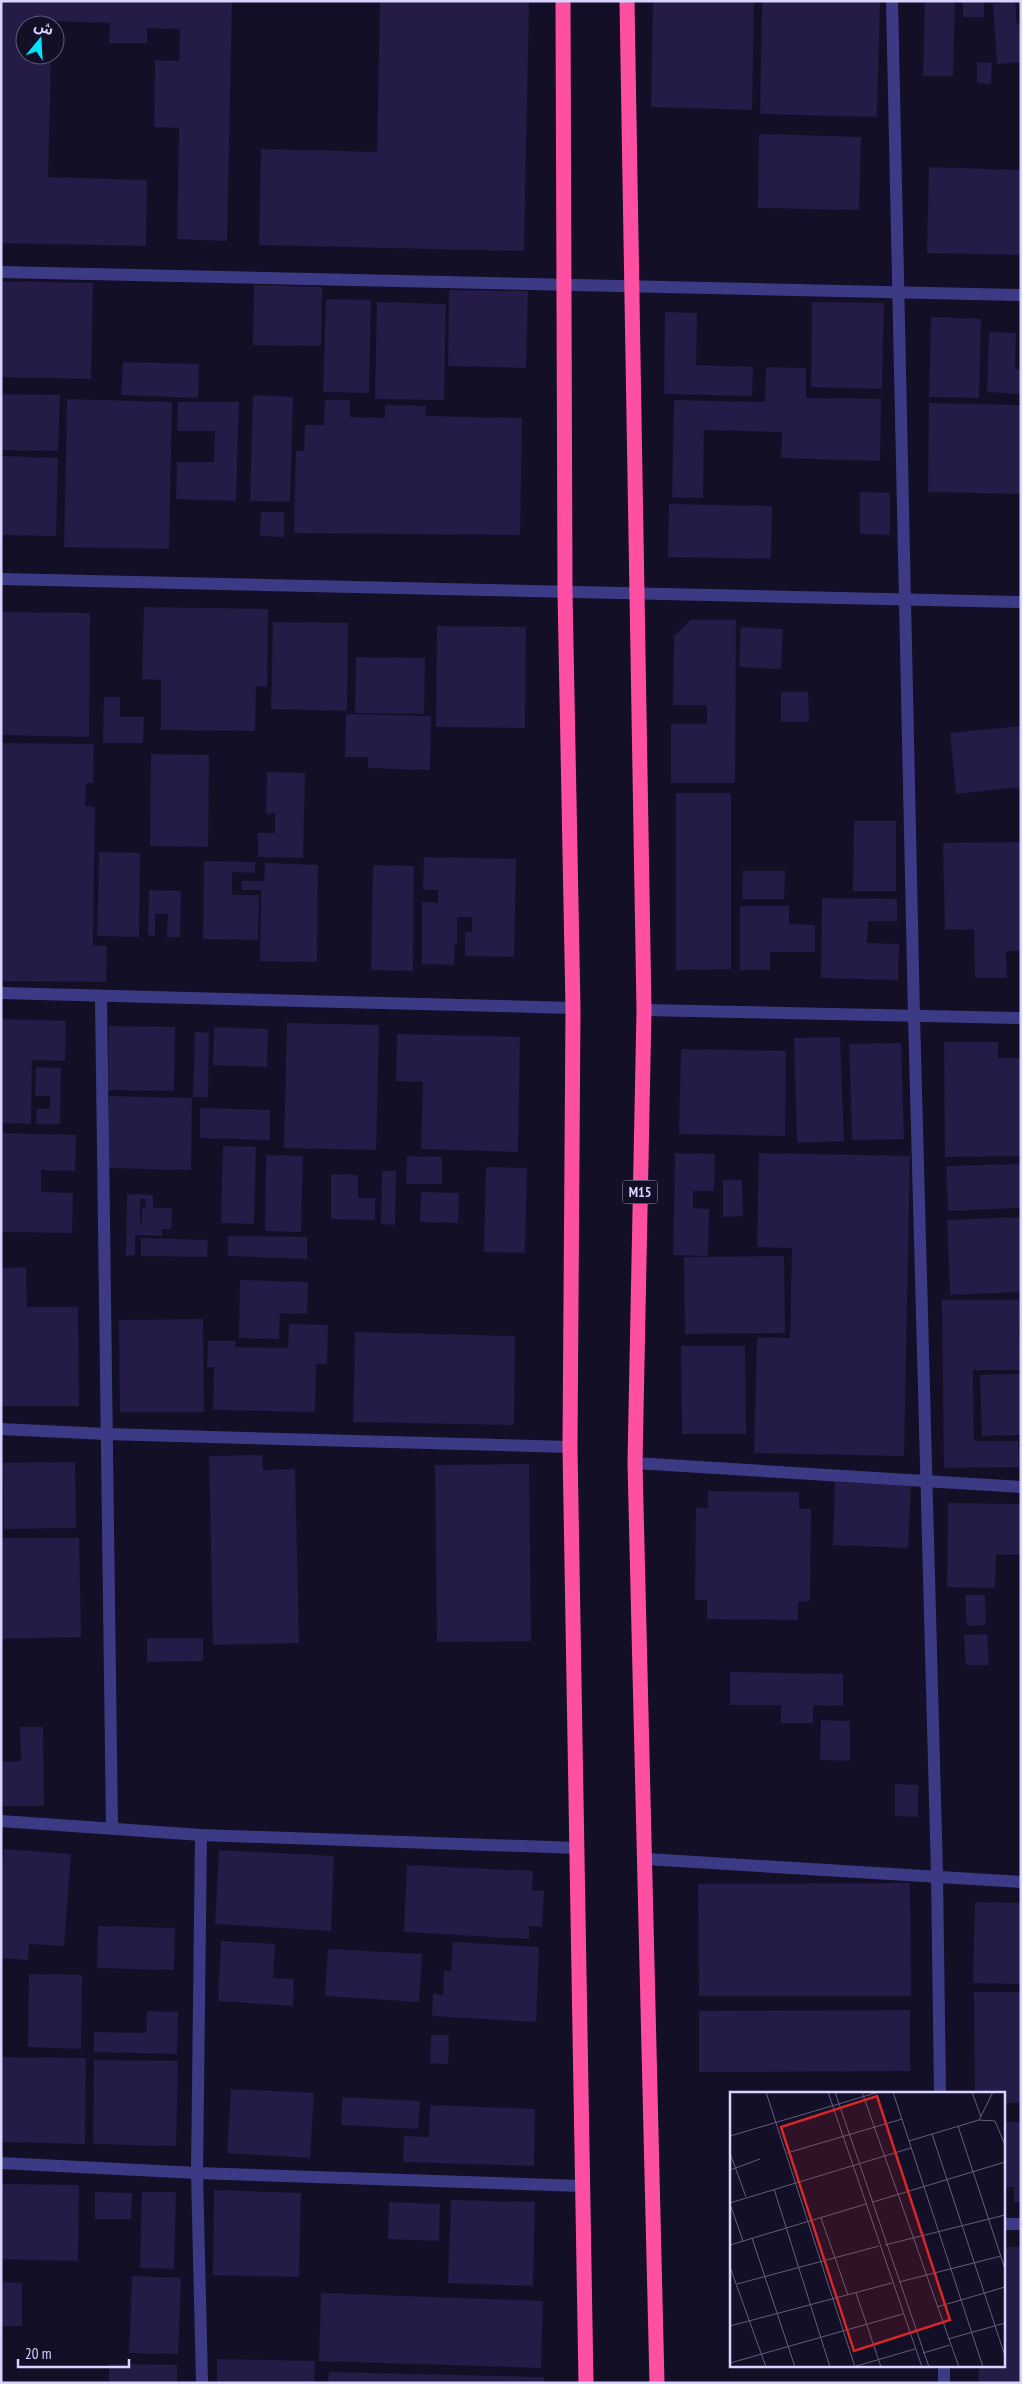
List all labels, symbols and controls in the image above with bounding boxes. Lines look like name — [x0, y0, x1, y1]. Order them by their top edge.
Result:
north arrow — [15, 15, 65, 65]
text: ش — [32, 16, 56, 39]
road number: M15 — [622, 1180, 658, 1204]
inset map — [730, 2092, 1004, 2366]
scale bar — [18, 2336, 129, 2368]
text: 20 m — [25, 2344, 51, 2363]

